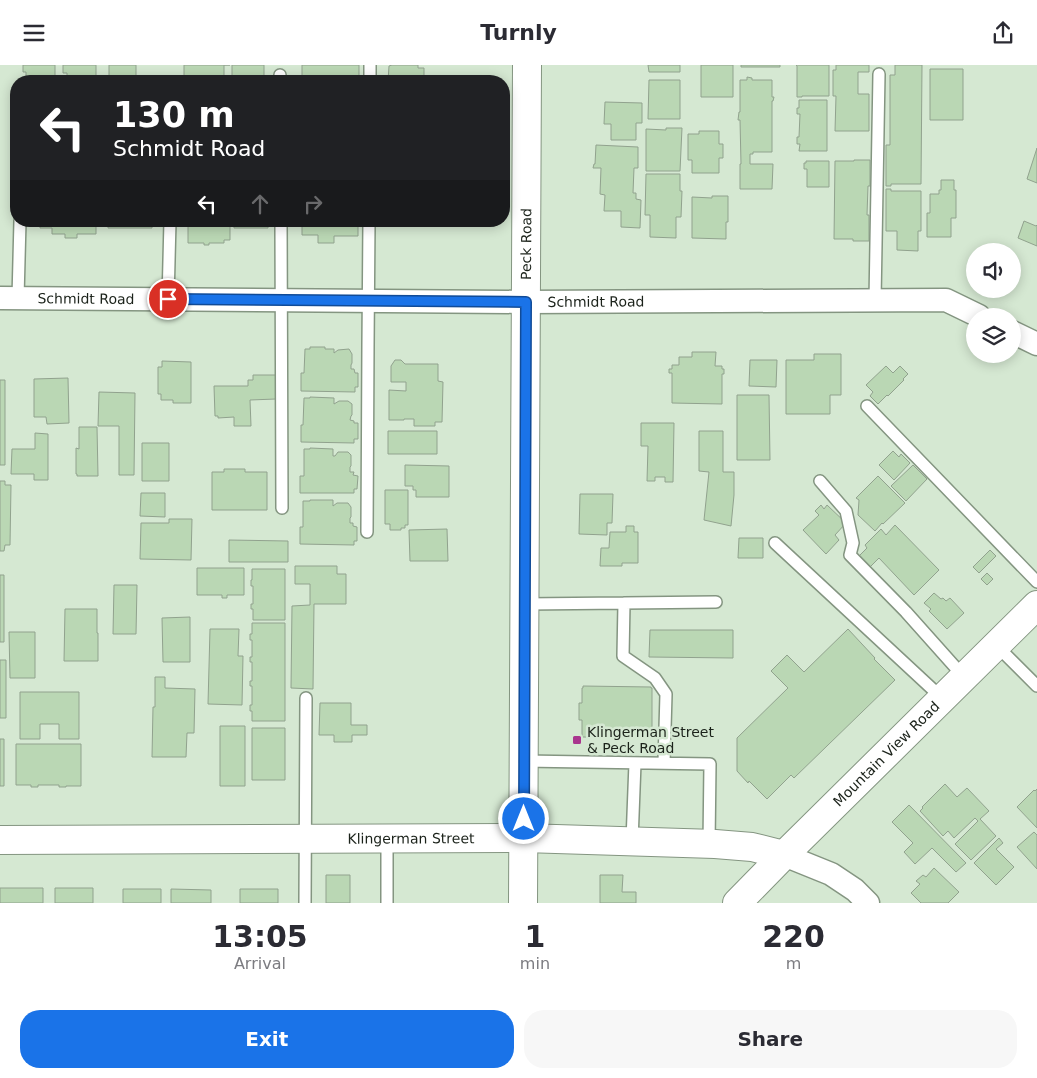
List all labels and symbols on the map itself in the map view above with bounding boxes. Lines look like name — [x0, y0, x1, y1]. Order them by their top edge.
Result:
street label: Peck Road — [518, 208, 534, 280]
pin — [147, 278, 189, 320]
street label: Schmidt Road — [37, 290, 135, 307]
street label: Schmidt Road — [547, 293, 645, 310]
street label: Mountain View Road — [830, 698, 943, 810]
place label: Klingerman Street & Peck Road — [587, 724, 714, 756]
marker: Klingerman Street & Peck Road — [571, 734, 583, 746]
position arrow — [497, 792, 549, 844]
street label: Klingerman Street — [347, 830, 475, 847]

